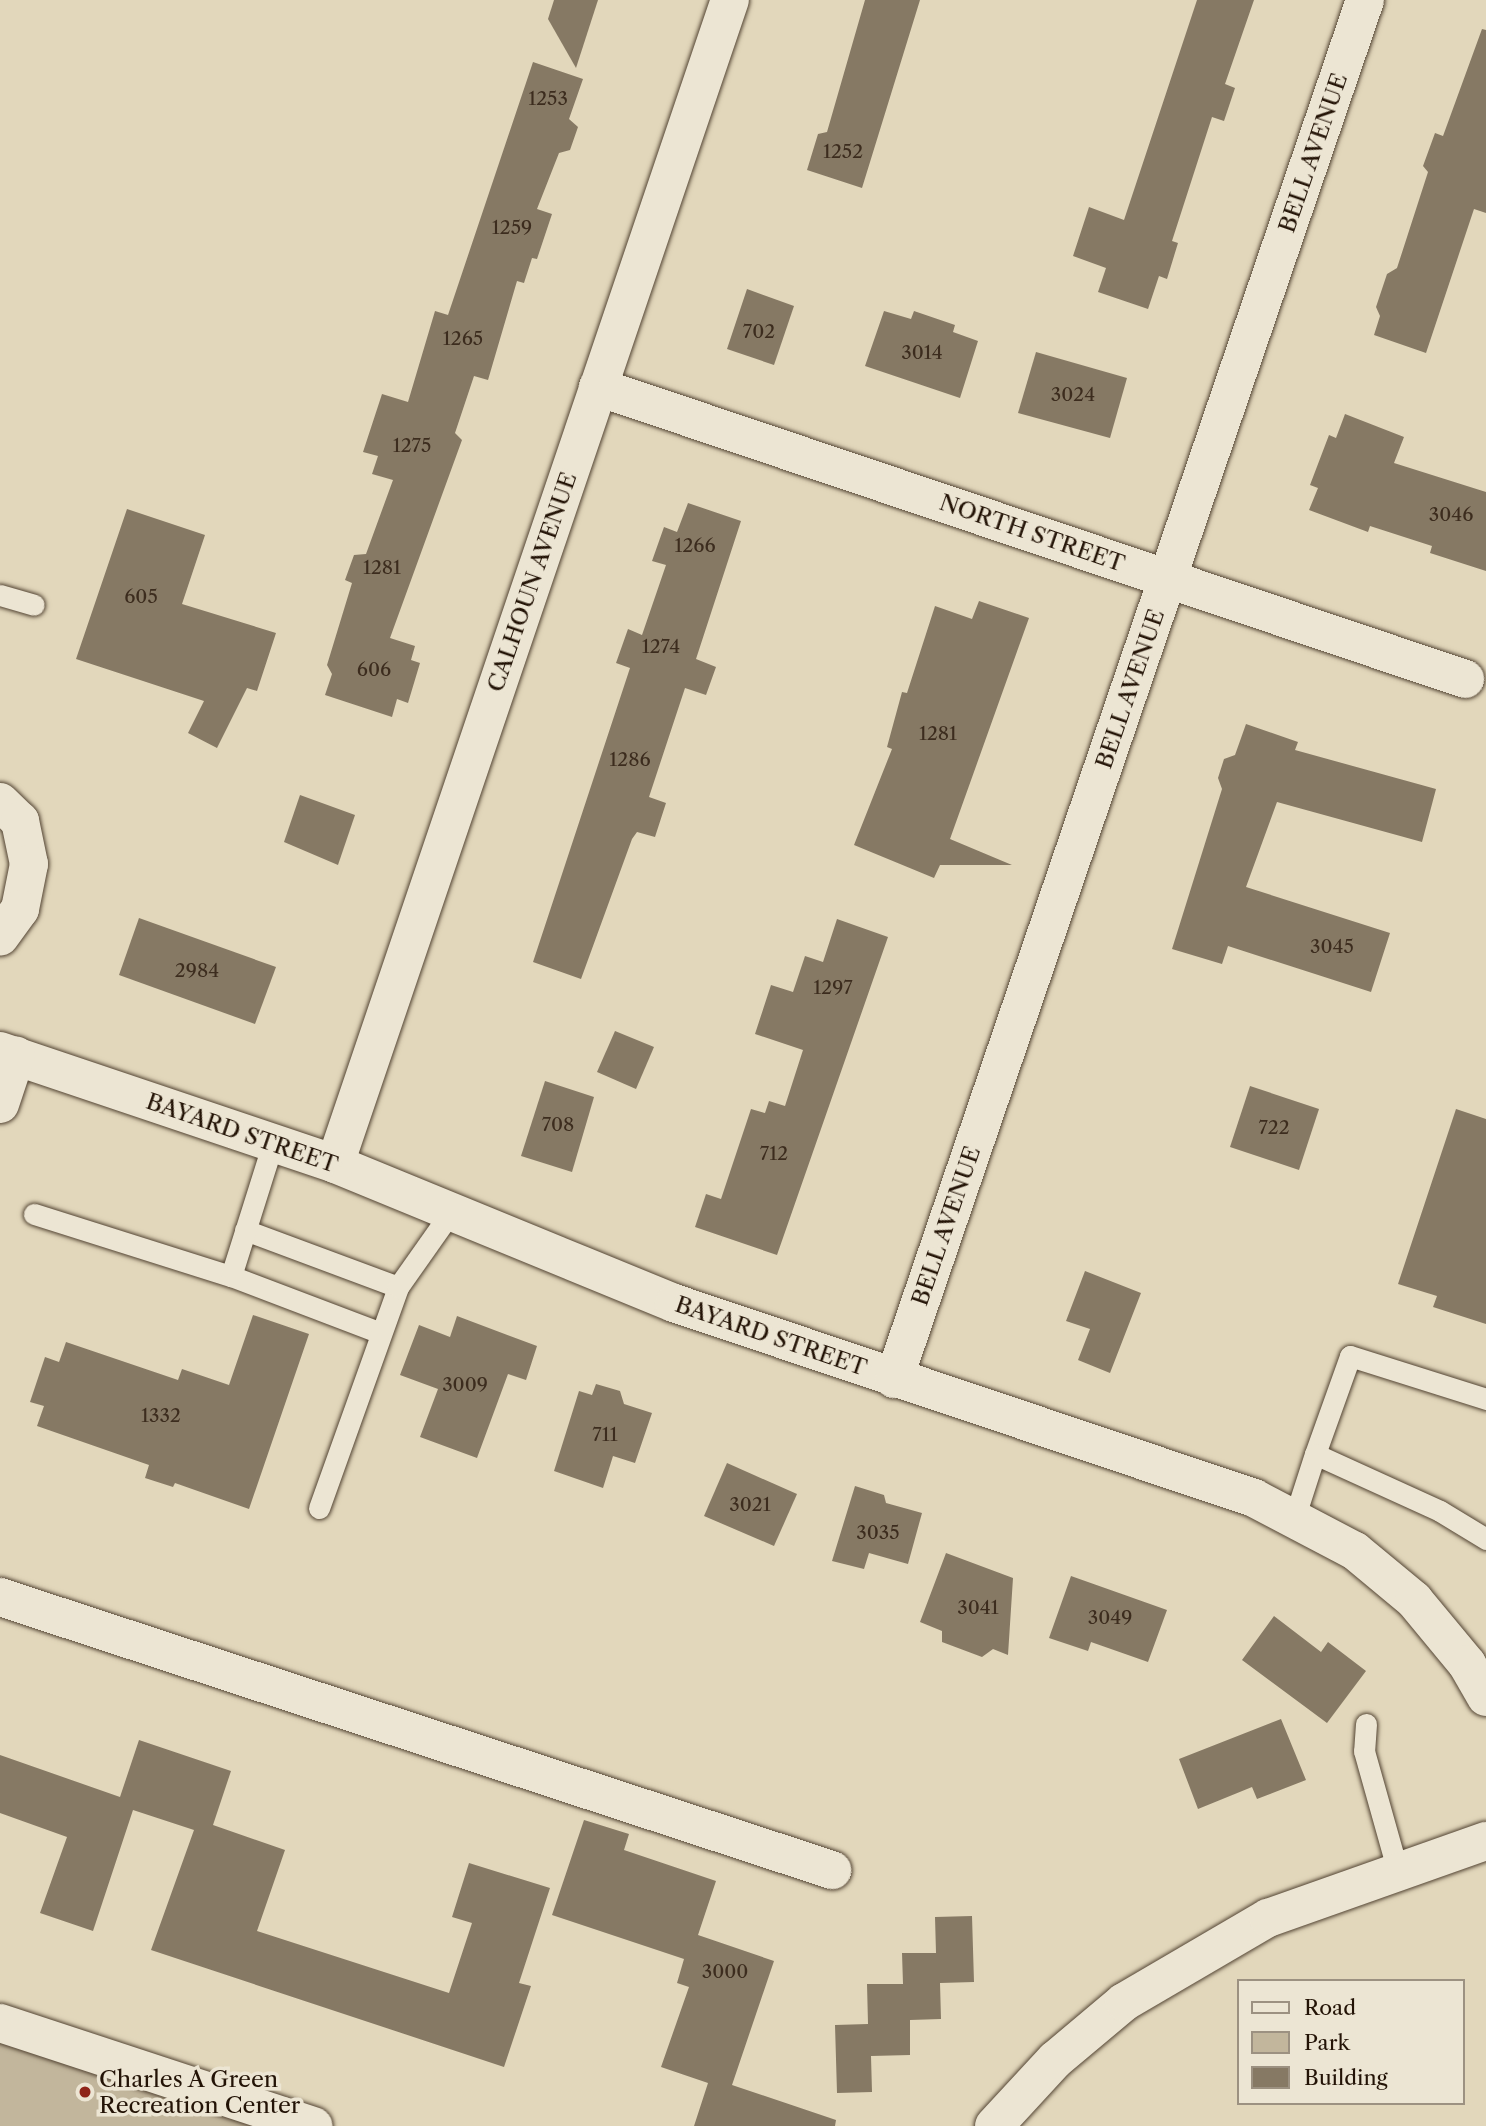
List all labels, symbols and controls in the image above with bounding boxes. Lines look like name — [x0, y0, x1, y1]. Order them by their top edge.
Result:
street label: BELL AVENUE — [1273, 69, 1353, 237]
house number: 1253 — [528, 88, 568, 110]
house number: 1252 — [823, 141, 863, 163]
house number: 1259 — [492, 217, 532, 239]
house number: 702 — [743, 321, 775, 343]
house number: 1265 — [443, 328, 483, 350]
house number: 3014 — [901, 342, 943, 364]
house number: 3024 — [1051, 384, 1095, 406]
house number: 1275 — [393, 435, 431, 457]
street label: CALHOUN AVENUE — [481, 468, 583, 696]
street label: NORTH STREET — [936, 488, 1128, 578]
house number: 3046 — [1429, 504, 1473, 526]
house number: 1266 — [674, 535, 716, 557]
house number: 1281 — [363, 557, 401, 579]
house number: 605 — [124, 586, 158, 608]
street label: BELL AVENUE — [1090, 605, 1170, 773]
house number: 1274 — [642, 636, 680, 658]
house number: 606 — [357, 659, 391, 681]
house number: 1281 — [919, 723, 957, 745]
house number: 1286 — [609, 749, 651, 771]
house number: 3045 — [1310, 936, 1354, 958]
house number: 2984 — [175, 960, 219, 982]
house number: 1297 — [813, 977, 853, 999]
street label: BAYARD STREET — [143, 1087, 341, 1179]
house number: 708 — [542, 1114, 574, 1136]
house number: 722 — [1258, 1117, 1290, 1139]
street label: BELL AVENUE — [906, 1142, 986, 1310]
house number: 712 — [760, 1143, 788, 1165]
street label: BAYARD STREET — [672, 1290, 870, 1382]
house number: 3009 — [442, 1374, 488, 1396]
house number: 1332 — [141, 1405, 181, 1427]
house number: 711 — [592, 1424, 618, 1446]
house number: 3021 — [729, 1494, 771, 1516]
house number: 3035 — [856, 1522, 900, 1544]
house number: 3041 — [957, 1597, 999, 1619]
house number: 3049 — [1088, 1607, 1132, 1629]
house number: 3000 — [702, 1961, 748, 1983]
legend — [1238, 1979, 1465, 2105]
text: Road — [1304, 1995, 1356, 2020]
text: Park — [1304, 2030, 1350, 2055]
place label: Charles A Green Recreation Center — [99, 2065, 301, 2119]
text: Building — [1304, 2065, 1388, 2090]
marker: Charles A Green Recreation Center — [77, 2084, 93, 2100]

